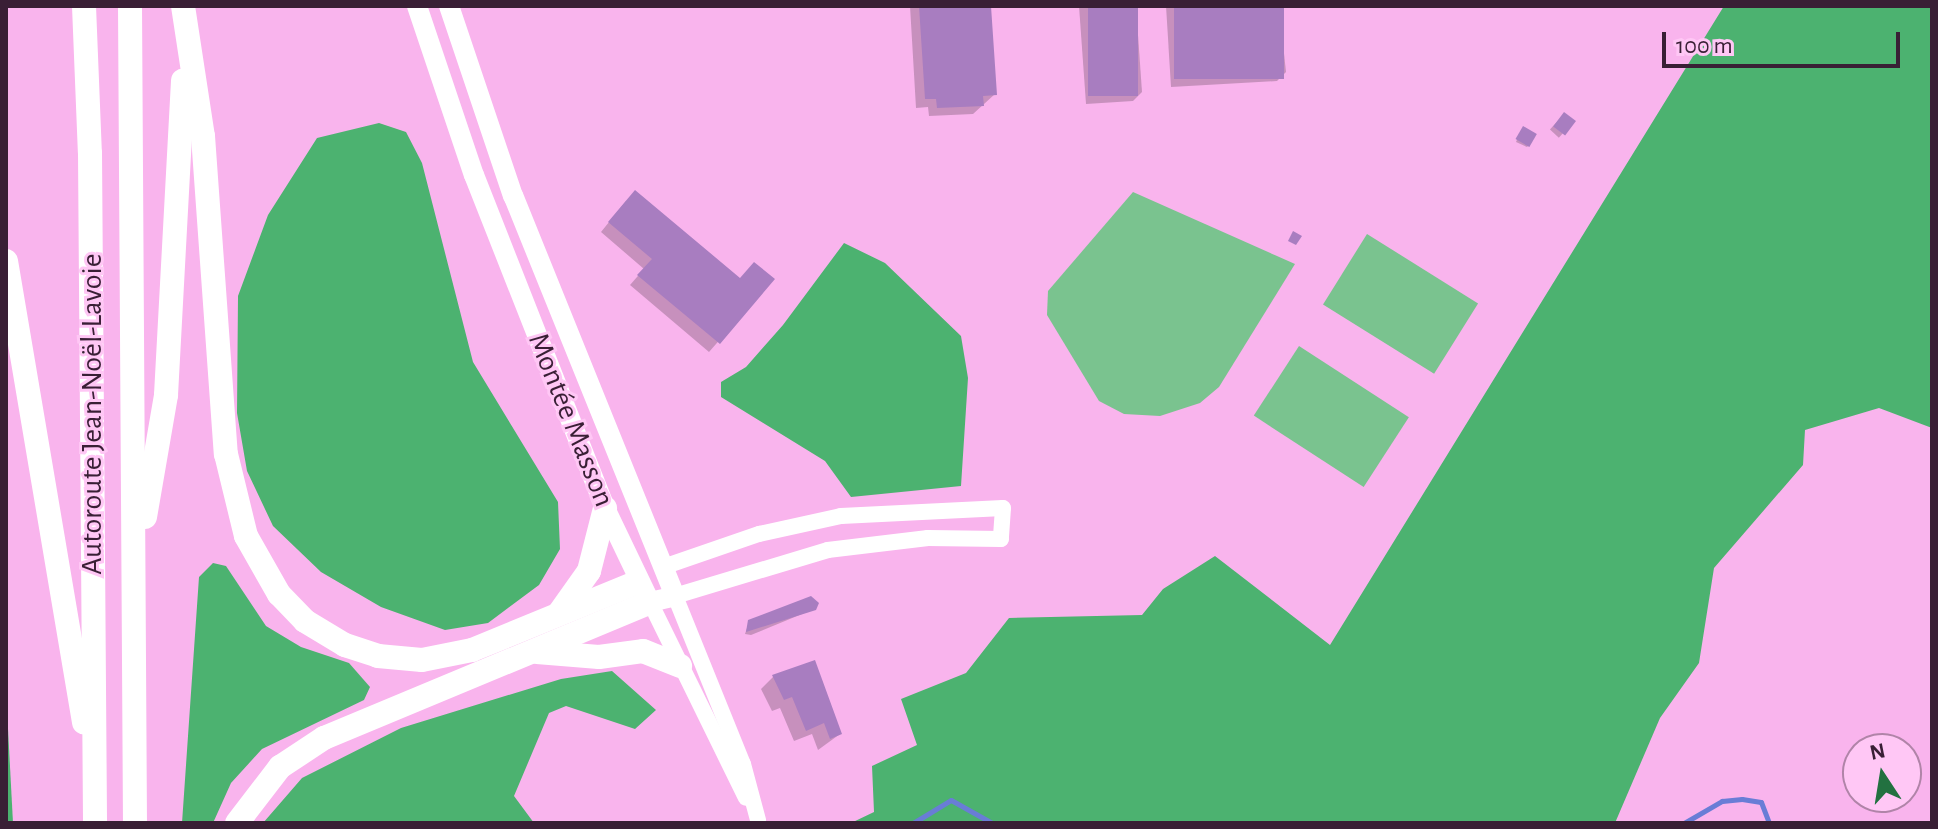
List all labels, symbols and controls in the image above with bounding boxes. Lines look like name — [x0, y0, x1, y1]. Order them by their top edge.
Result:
scale bar — [1666, 16, 1904, 66]
text: 100 m — [1676, 34, 1733, 58]
street label: Autoroute Jean-Noël-Lavoie — [74, 253, 110, 575]
street label: Montée Masson — [520, 328, 622, 512]
north arrow — [1842, 733, 1922, 813]
text: N — [1868, 739, 1887, 764]

